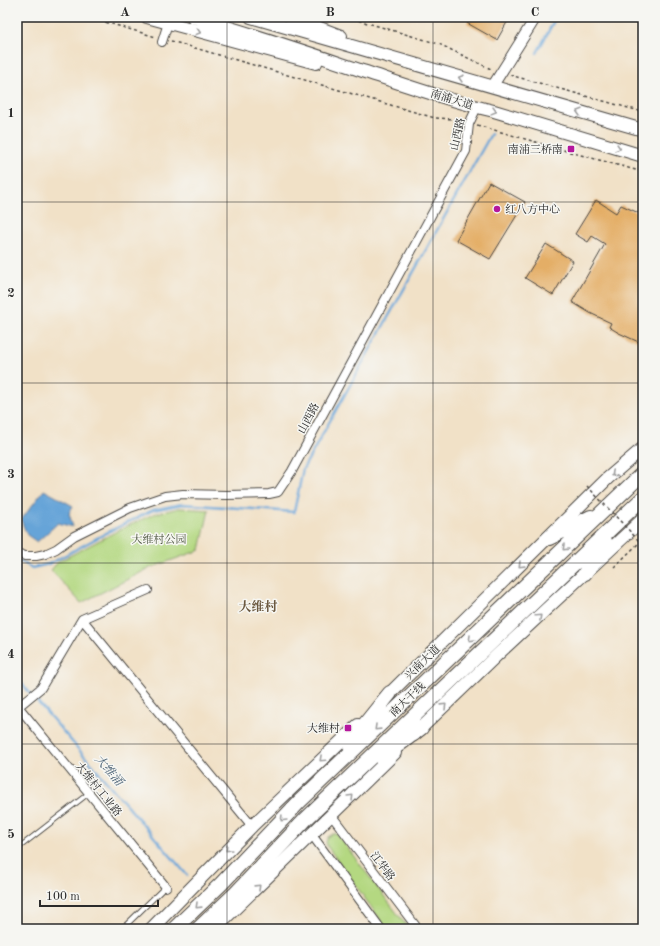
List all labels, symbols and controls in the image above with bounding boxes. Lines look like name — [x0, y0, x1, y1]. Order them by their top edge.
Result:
text: A — [120, 6, 130, 19]
text: B — [325, 6, 335, 19]
text: C — [531, 6, 539, 19]
one-way arrow — [194, 27, 201, 36]
one-way arrow — [458, 74, 465, 83]
street label: 南浦大道 — [429, 87, 475, 112]
one-way arrow — [490, 106, 497, 115]
text: 1 — [7, 107, 15, 120]
one-way arrow — [575, 108, 582, 117]
street label: 山西路 — [447, 117, 468, 152]
place label: 南浦三桥南 — [508, 143, 563, 156]
one-way arrow — [615, 143, 622, 152]
marker: 南浦三桥南 — [566, 144, 576, 154]
place label: 红八方中心 — [505, 203, 560, 216]
marker: 红八方中心 — [492, 204, 502, 214]
text: 2 — [7, 287, 15, 300]
street label: 山西路 — [295, 401, 322, 436]
text: 3 — [7, 468, 15, 481]
one-way arrow — [611, 469, 618, 476]
park label: 大维村公园 — [132, 533, 187, 546]
one-way arrow — [562, 544, 569, 551]
one-way arrow — [518, 560, 526, 568]
district label: 大维村 — [238, 599, 278, 614]
one-way arrow — [534, 614, 542, 621]
one-way arrow — [468, 634, 476, 641]
street label: 兴南大道 — [402, 642, 443, 682]
text: 4 — [7, 648, 15, 661]
street label: 南大干线 — [387, 679, 428, 719]
one-way arrow — [439, 703, 447, 711]
place label: 大维村 — [307, 722, 340, 735]
marker: 大维村 — [343, 723, 353, 733]
one-way arrow — [374, 723, 382, 731]
water label: 大维涌 — [92, 752, 127, 790]
one-way arrow — [319, 754, 327, 762]
street label: 大维村工业路 — [73, 760, 124, 819]
one-way arrow — [346, 794, 354, 801]
one-way arrow — [281, 814, 288, 822]
text: 5 — [7, 828, 15, 841]
one-way arrow — [225, 844, 233, 852]
street label: 江华路 — [367, 849, 398, 883]
scale bar — [40, 882, 158, 908]
one-way arrow — [253, 884, 261, 892]
text: 100 m — [46, 891, 80, 903]
one-way arrow — [195, 901, 202, 908]

